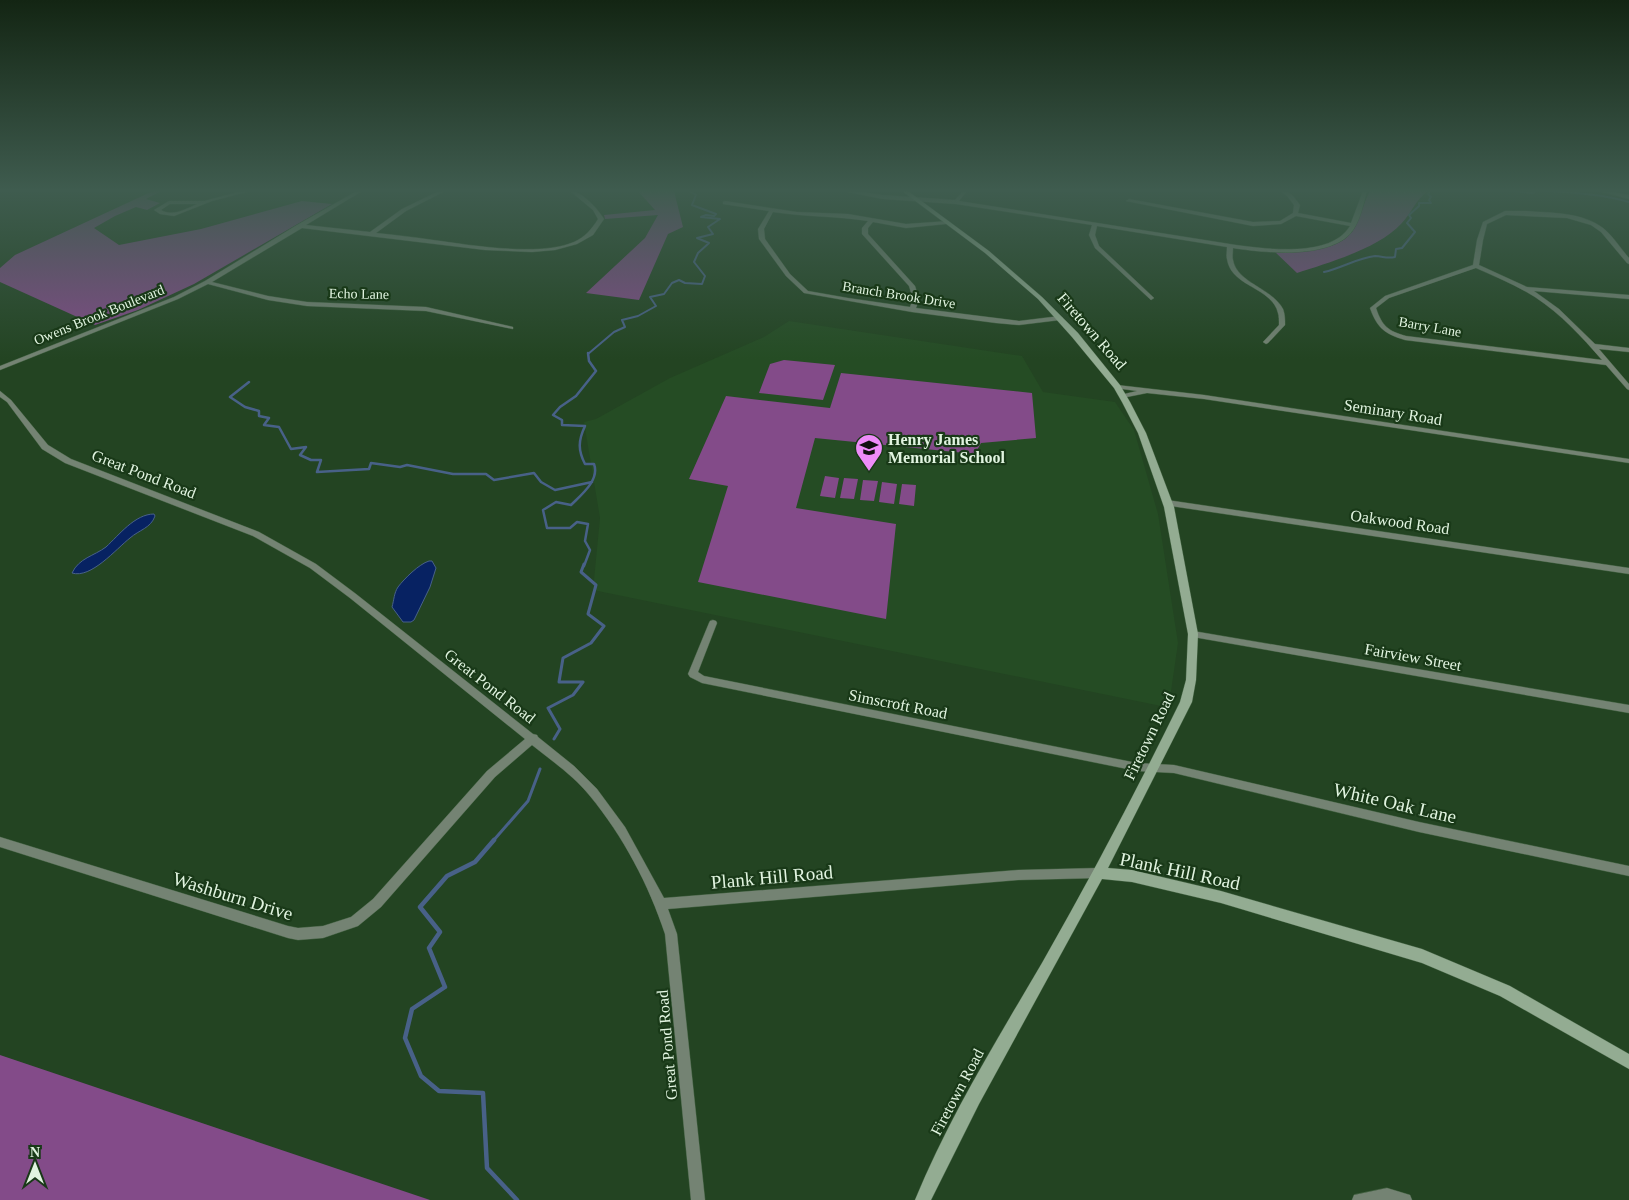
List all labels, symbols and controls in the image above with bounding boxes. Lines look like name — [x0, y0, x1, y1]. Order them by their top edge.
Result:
street label: Branch Brook Drive — [841, 279, 957, 311]
street label: Owens Brook Boulevard — [32, 282, 166, 348]
street label: Echo Lane — [329, 286, 389, 302]
street label: Firetown Road — [1054, 289, 1130, 373]
street label: Barry Lane — [1397, 314, 1463, 340]
street label: Seminary Road — [1343, 396, 1443, 429]
place label: Henry James Memorial School — [888, 431, 1005, 466]
school or university icon: Henry James Memorial School — [854, 433, 884, 472]
street label: Great Pond Road — [90, 446, 198, 502]
street label: Oakwood Road — [1349, 507, 1451, 537]
street label: Fairview Street — [1363, 640, 1463, 674]
street label: Great Pond Road — [441, 645, 539, 727]
street label: Simscroft Road — [847, 686, 949, 722]
street label: Firetown Road — [1120, 689, 1178, 783]
street label: White Oak Lane — [1331, 779, 1459, 827]
street label: Plank Hill Road — [1118, 848, 1243, 894]
street label: Plank Hill Road — [710, 861, 834, 893]
street label: Washburn Drive — [170, 868, 296, 924]
street label: Great Pond Road — [654, 989, 680, 1101]
street label: Firetown Road — [927, 1046, 987, 1138]
north arrow — [10, 1140, 60, 1190]
text: N — [30, 1145, 40, 1160]

